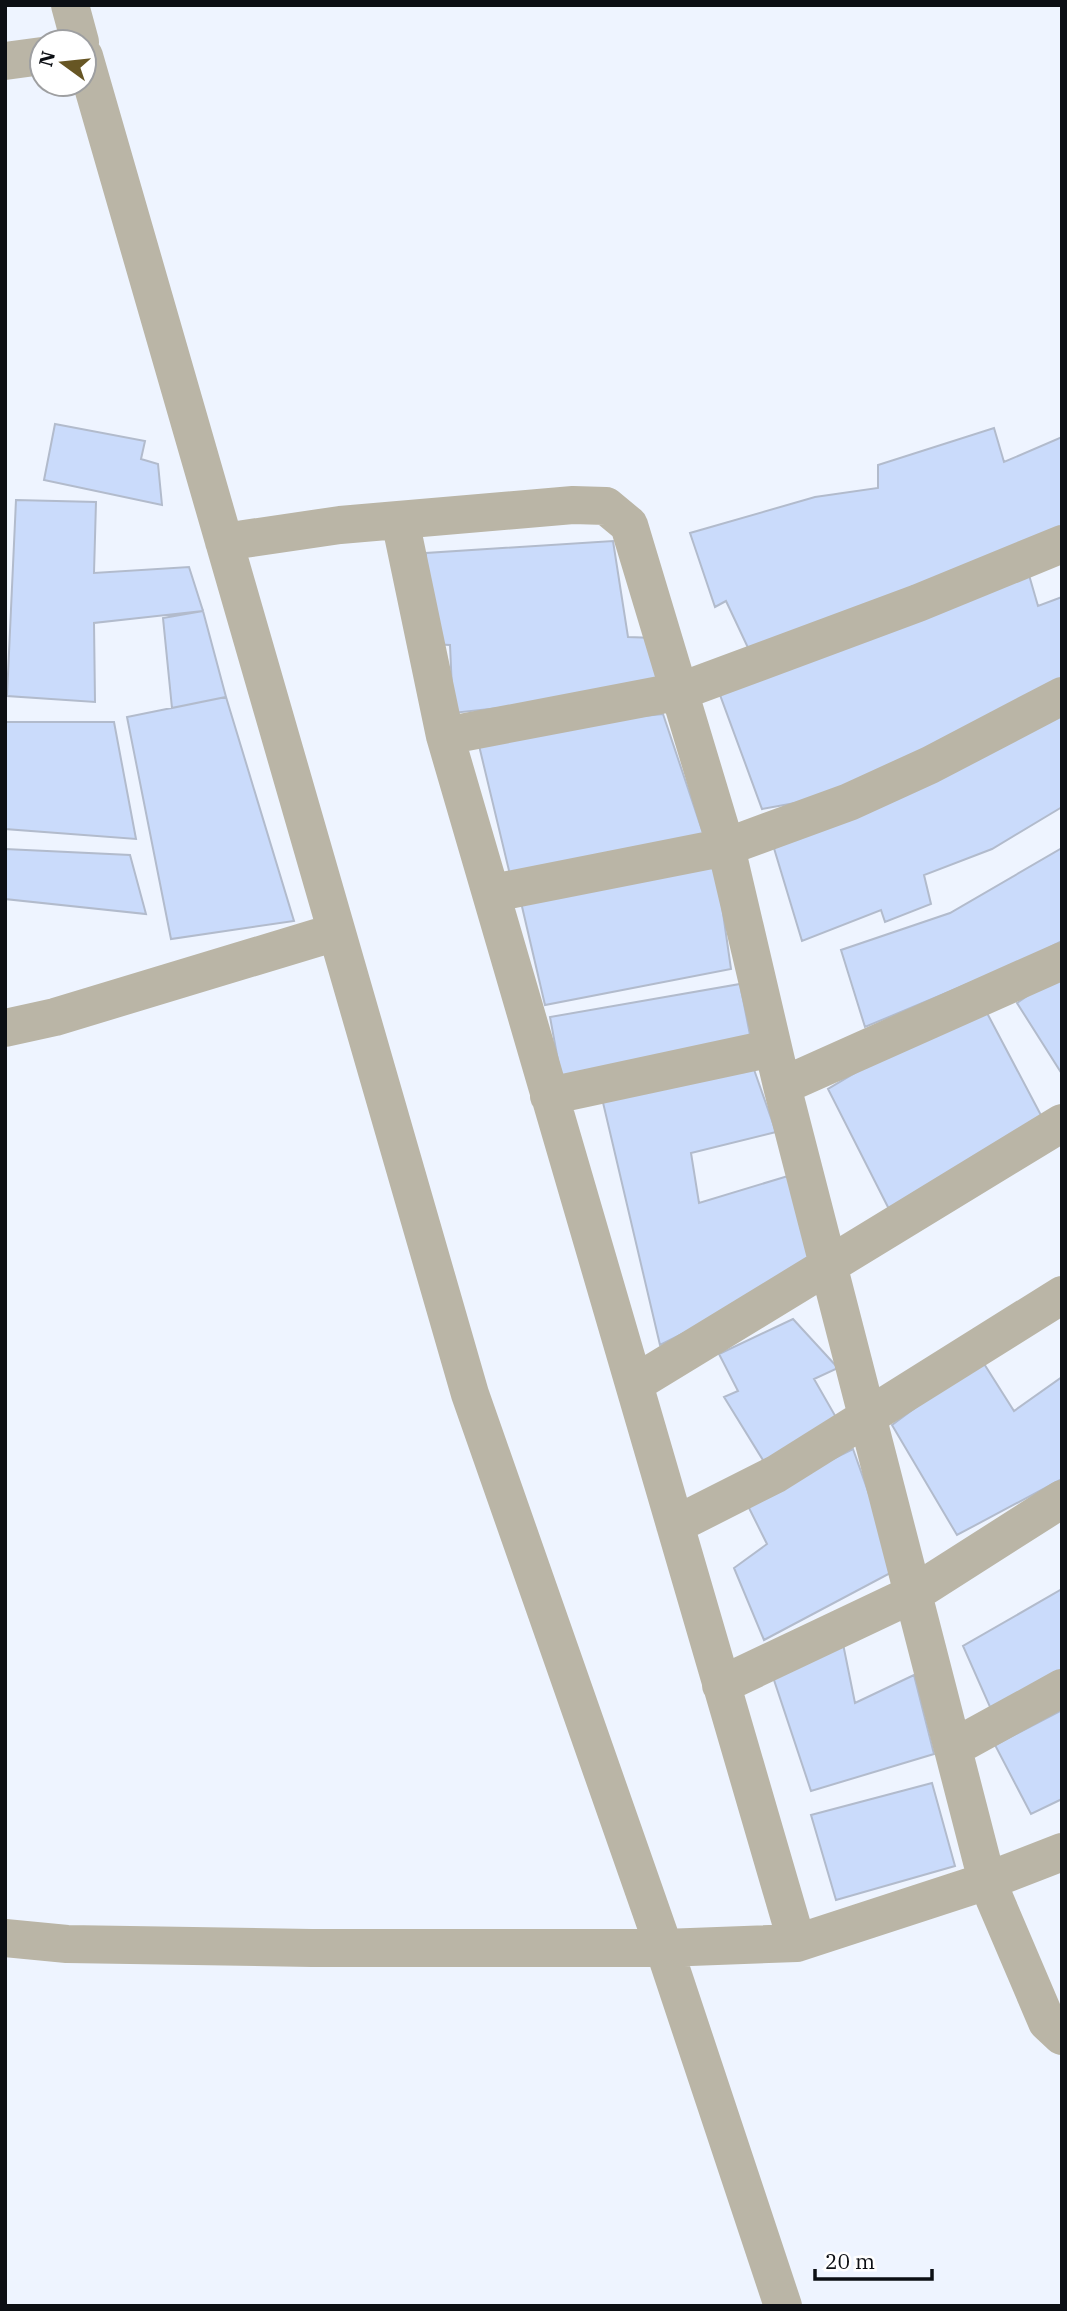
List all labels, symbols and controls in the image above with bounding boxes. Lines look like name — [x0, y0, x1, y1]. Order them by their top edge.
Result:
north arrow — [28, 28, 98, 98]
text: N — [33, 48, 60, 69]
scale bar — [815, 2238, 932, 2282]
text: 20 m — [825, 2247, 875, 2275]

